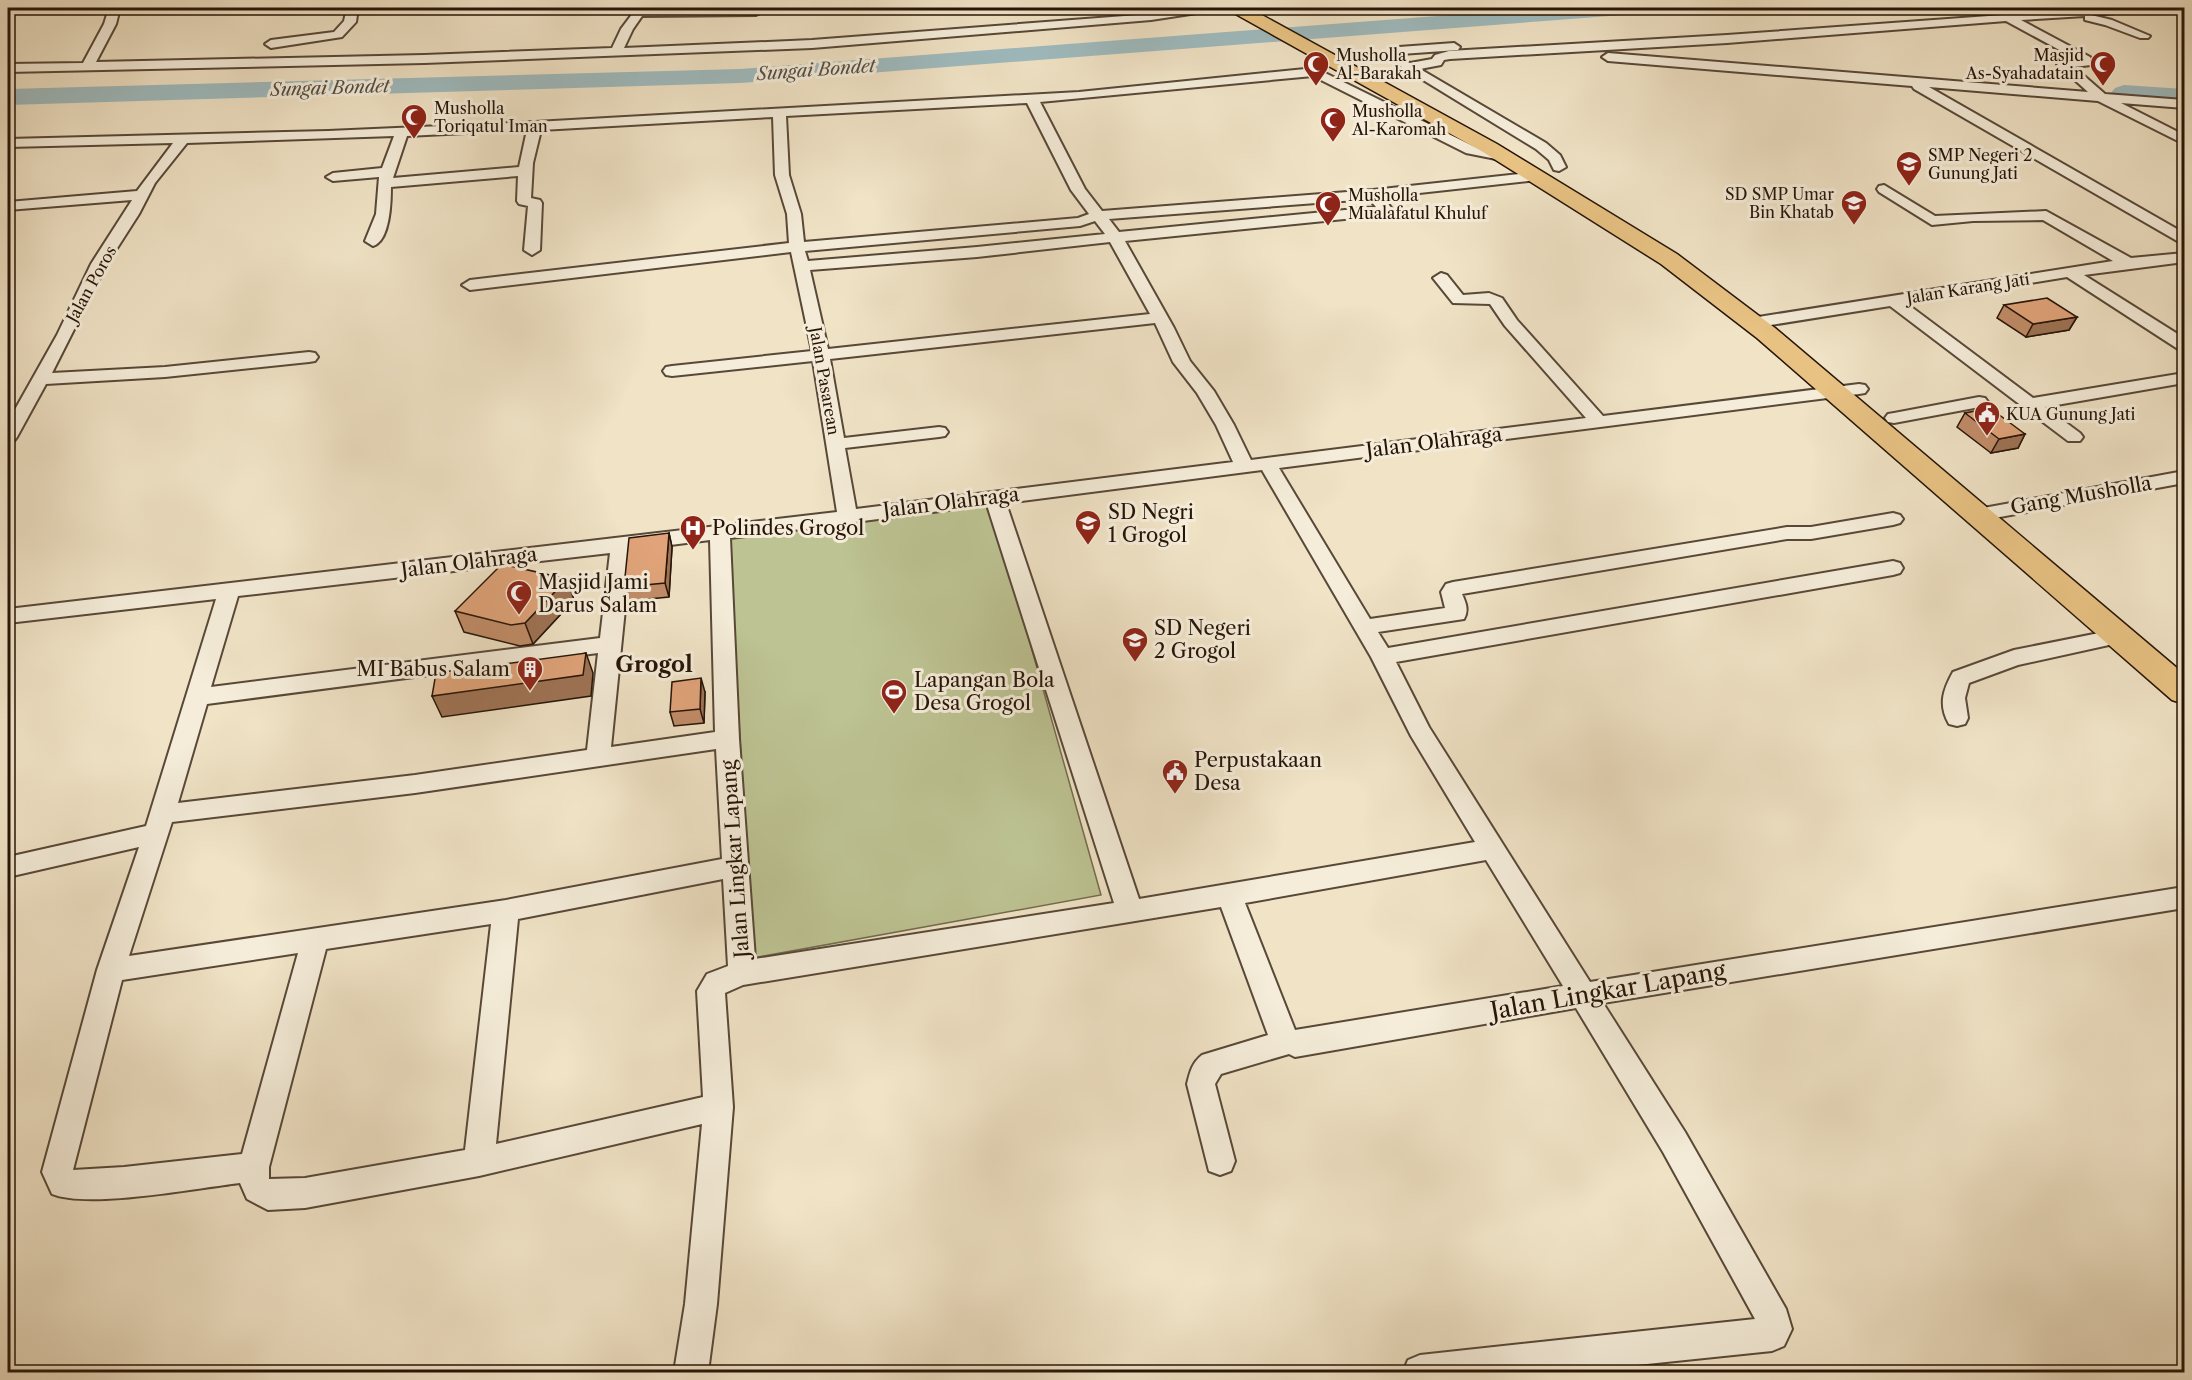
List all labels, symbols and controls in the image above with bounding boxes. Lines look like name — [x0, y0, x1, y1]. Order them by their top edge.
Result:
place label: Musholla Al-Barakah — [1335, 45, 1422, 83]
place label: Masjid As-Syahadatain — [1965, 45, 2084, 83]
mosque icon: Musholla Al-Barakah — [1301, 49, 1331, 87]
mosque icon: Masjid As-Syahadatain — [2088, 49, 2118, 87]
water label: Sungai Bondet — [755, 55, 878, 85]
water label: Sungai Bondet — [269, 75, 391, 101]
place label: Musholla Toriqatul Iman — [434, 98, 548, 136]
place label: Musholla Al-Karomah — [1351, 101, 1446, 139]
mosque icon: Musholla Toriqatul Iman — [399, 102, 429, 140]
mosque icon: Musholla Al-Karomah — [1318, 105, 1348, 143]
place label: SMP Negeri 2 Gunung Jati — [1928, 145, 2032, 183]
school or university icon: SMP Negeri 2 Gunung Jati — [1894, 149, 1924, 187]
place label: SD SMP Umar Bin Khatab — [1725, 184, 1834, 222]
place label: Musholla Mualafatul Khuluf — [1348, 185, 1489, 223]
school or university icon: SD SMP Umar Bin Khatab — [1839, 188, 1869, 226]
mosque icon: Musholla Mualafatul Khuluf — [1313, 189, 1343, 227]
street label: Jalan Poros — [60, 242, 120, 328]
street label: Jalan Karang Jati — [1902, 268, 2031, 308]
street label: Jalan Pasarean — [805, 322, 844, 437]
public building icon: KUA Gunung Jati — [1972, 399, 2002, 437]
place label: KUA Gunung Jati — [2006, 404, 2136, 424]
street label: Jalan Olahraga — [1362, 422, 1504, 463]
street label: Gang Musholla — [2008, 471, 2154, 519]
street label: Jalan Olahraga — [879, 482, 1021, 523]
place label: SD Negri 1 Grogol — [1108, 500, 1194, 547]
school or university icon: SD Negri 1 Grogol — [1073, 508, 1103, 546]
hospital icon: Polindes Grogol — [678, 513, 708, 551]
place label: Polindes Grogol — [712, 516, 864, 540]
street label: Jalan Olahraga — [397, 542, 539, 583]
place label: Masjid Jami Darus Salam — [538, 570, 657, 617]
mosque icon: Masjid Jami Darus Salam — [504, 578, 534, 616]
place label: SD Negeri 2 Grogol — [1154, 616, 1251, 663]
school or university icon: SD Negeri 2 Grogol — [1120, 625, 1150, 663]
district label: Grogol — [615, 651, 693, 678]
building icon: MI Babus Salam — [515, 654, 545, 692]
place label: MI Babus Salam — [356, 657, 510, 681]
place label: Lapangan Bola Desa Grogol — [914, 668, 1055, 715]
sports icon: Lapangan Bola Desa Grogol — [879, 677, 909, 715]
place label: Perpustakaan Desa — [1194, 748, 1322, 795]
public building icon: Perpustakaan Desa — [1160, 757, 1190, 795]
street label: Jalan Lingkar Lapang — [716, 759, 754, 962]
street label: Jalan Lingkar Lapang — [1484, 955, 1728, 1026]

